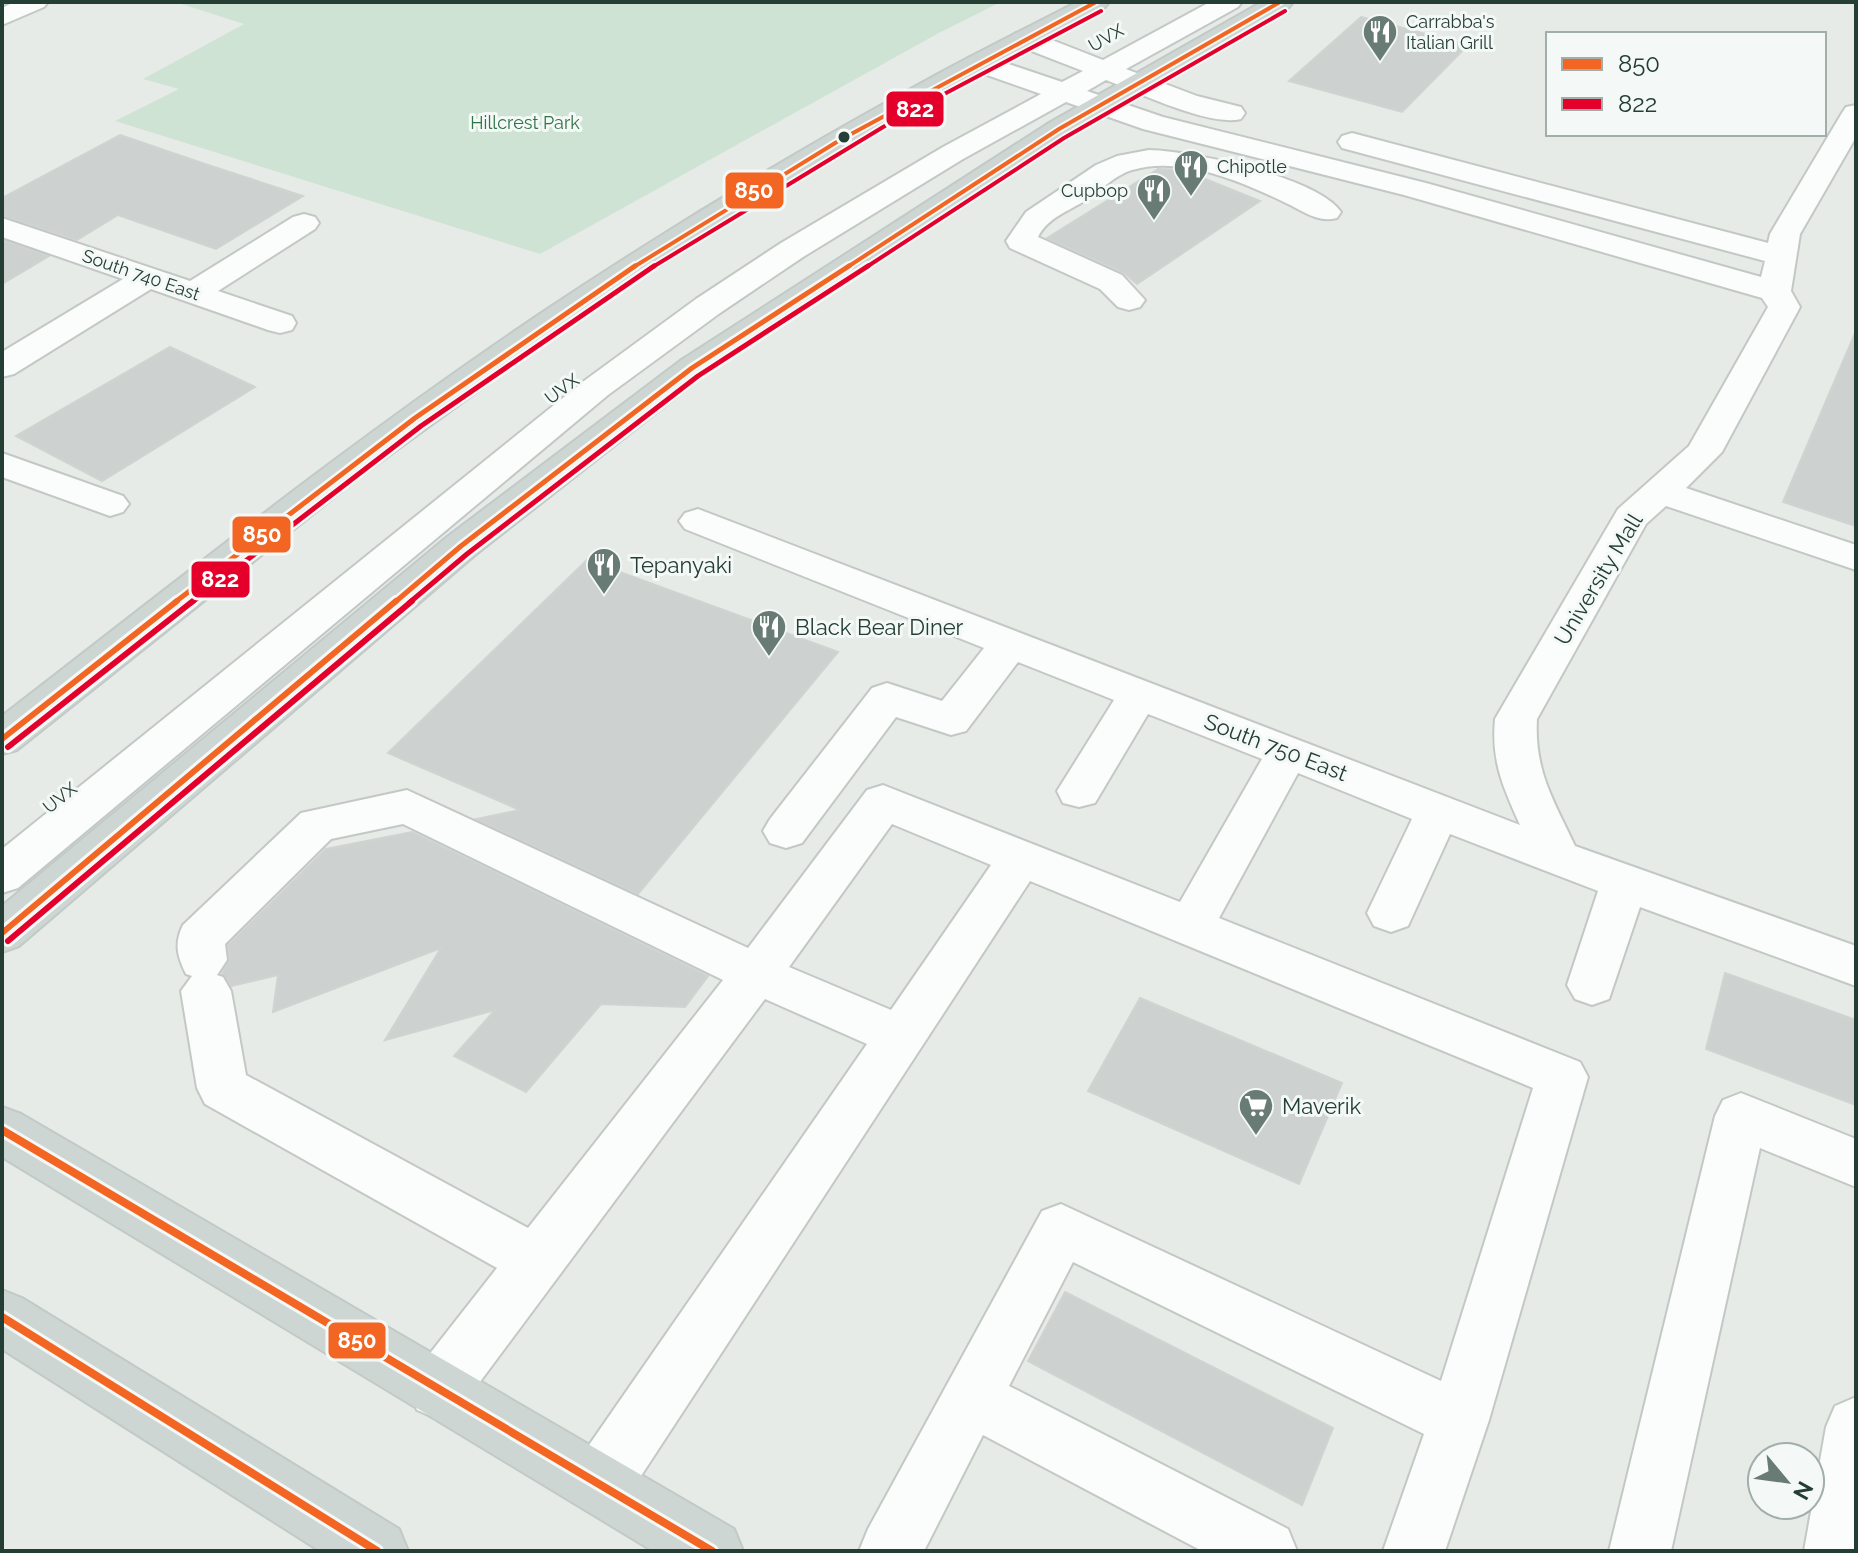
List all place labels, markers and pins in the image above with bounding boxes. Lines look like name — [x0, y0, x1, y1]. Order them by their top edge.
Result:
place label: Carrabba's Italian Grill — [1406, 11, 1495, 53]
restaurant icon: Carrabba's Italian Grill — [1361, 13, 1399, 63]
unlabelled marker — [836, 129, 852, 145]
restaurant icon: Chipotle — [1172, 148, 1210, 198]
place label: Chipotle — [1217, 156, 1287, 177]
restaurant icon: Cupbop — [1135, 172, 1173, 222]
place label: Cupbop — [1061, 180, 1128, 201]
restaurant icon: Tepanyaki — [585, 546, 623, 596]
place label: Tepanyaki — [630, 552, 732, 578]
restaurant icon: Black Bear Diner — [750, 608, 788, 658]
place label: Black Bear Diner — [795, 614, 964, 640]
supermarket icon: Maverik — [1237, 1087, 1275, 1137]
place label: Maverik — [1282, 1093, 1362, 1119]

